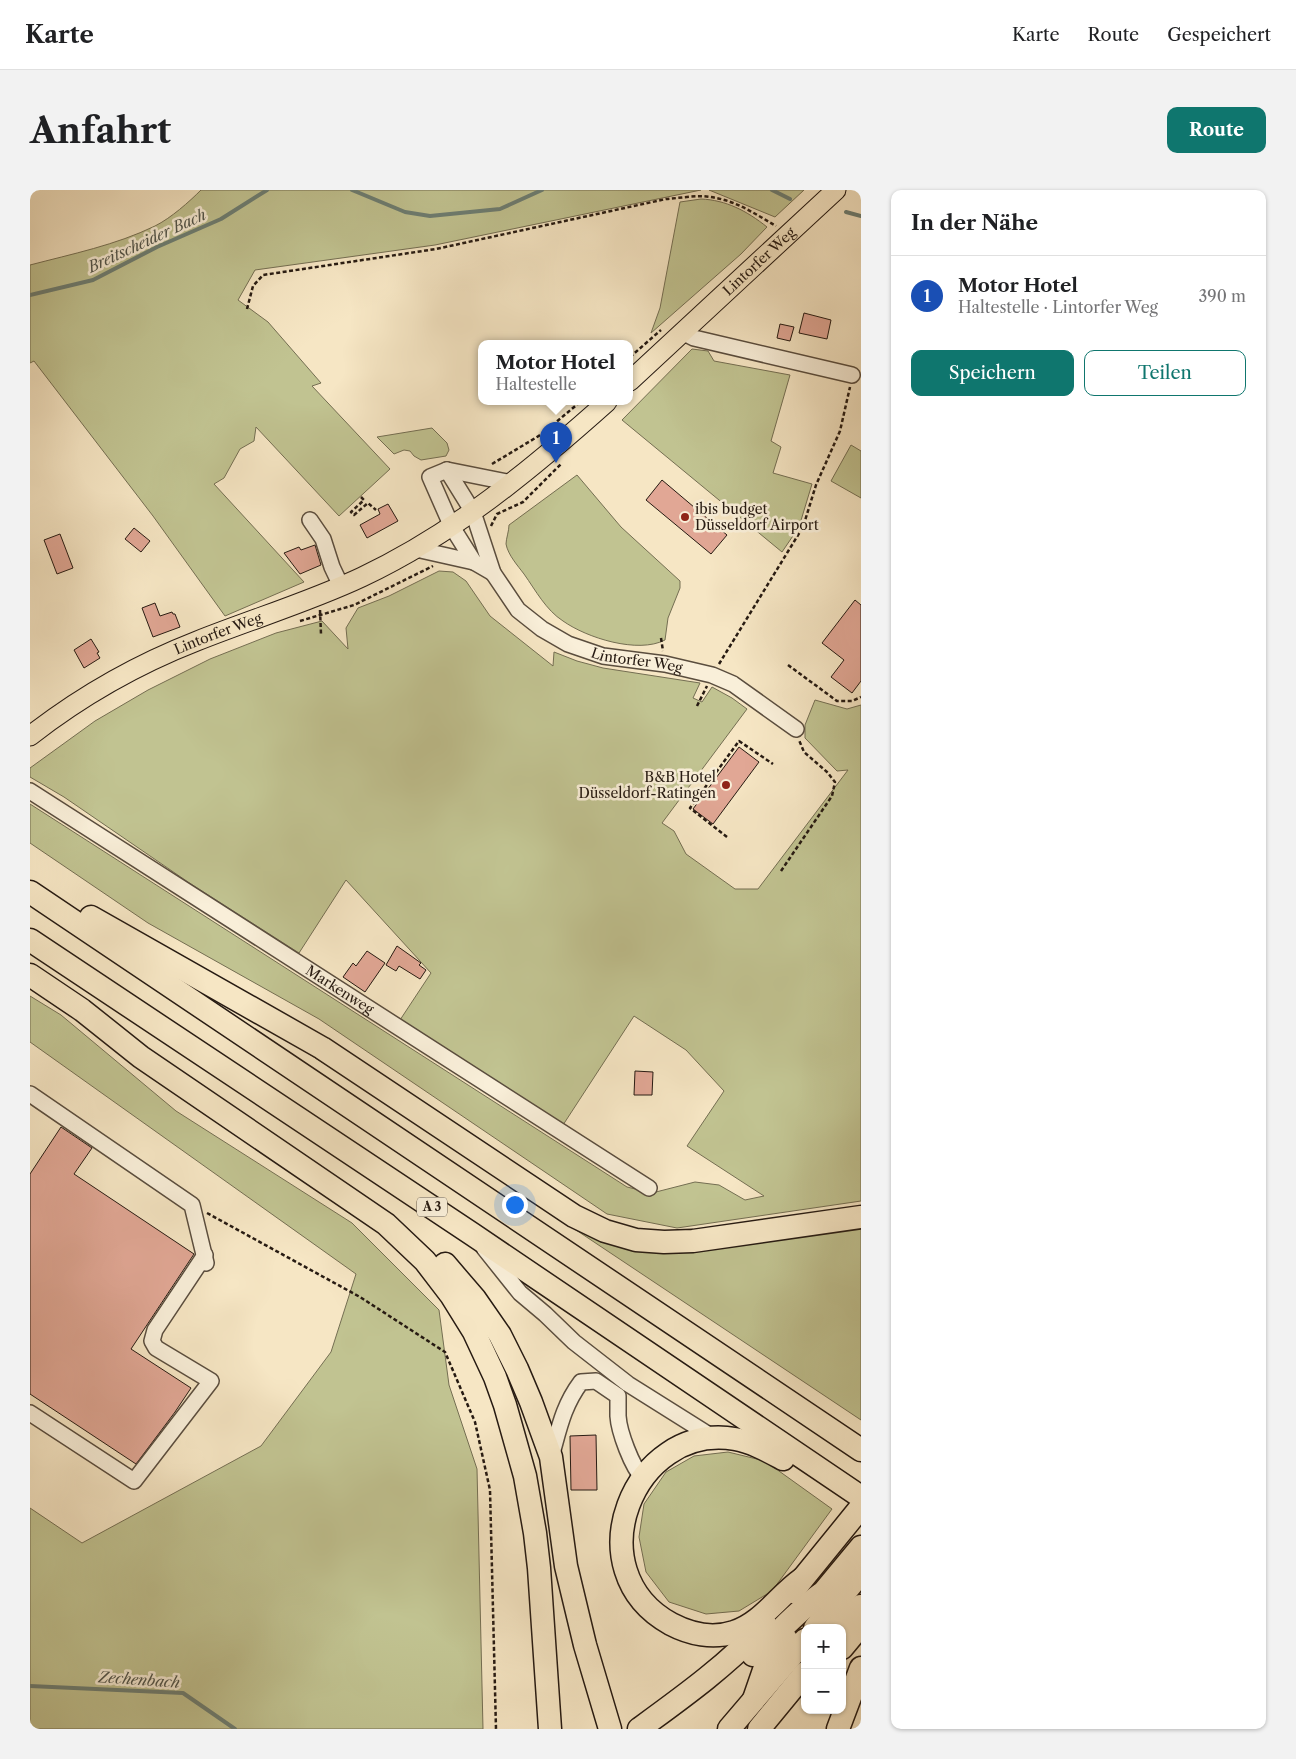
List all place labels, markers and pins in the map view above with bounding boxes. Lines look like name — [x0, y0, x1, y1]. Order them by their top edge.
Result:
pin: 1 — [540, 422, 572, 463]
place label: ibis budget Düsseldorf Airport — [695, 500, 819, 534]
marker: ibis budget Düsseldorf Airport — [679, 511, 691, 523]
place label: B&B Hotel Düsseldorf-Ratingen — [578, 768, 716, 802]
marker: B&B Hotel Düsseldorf-Ratingen — [720, 779, 732, 791]

